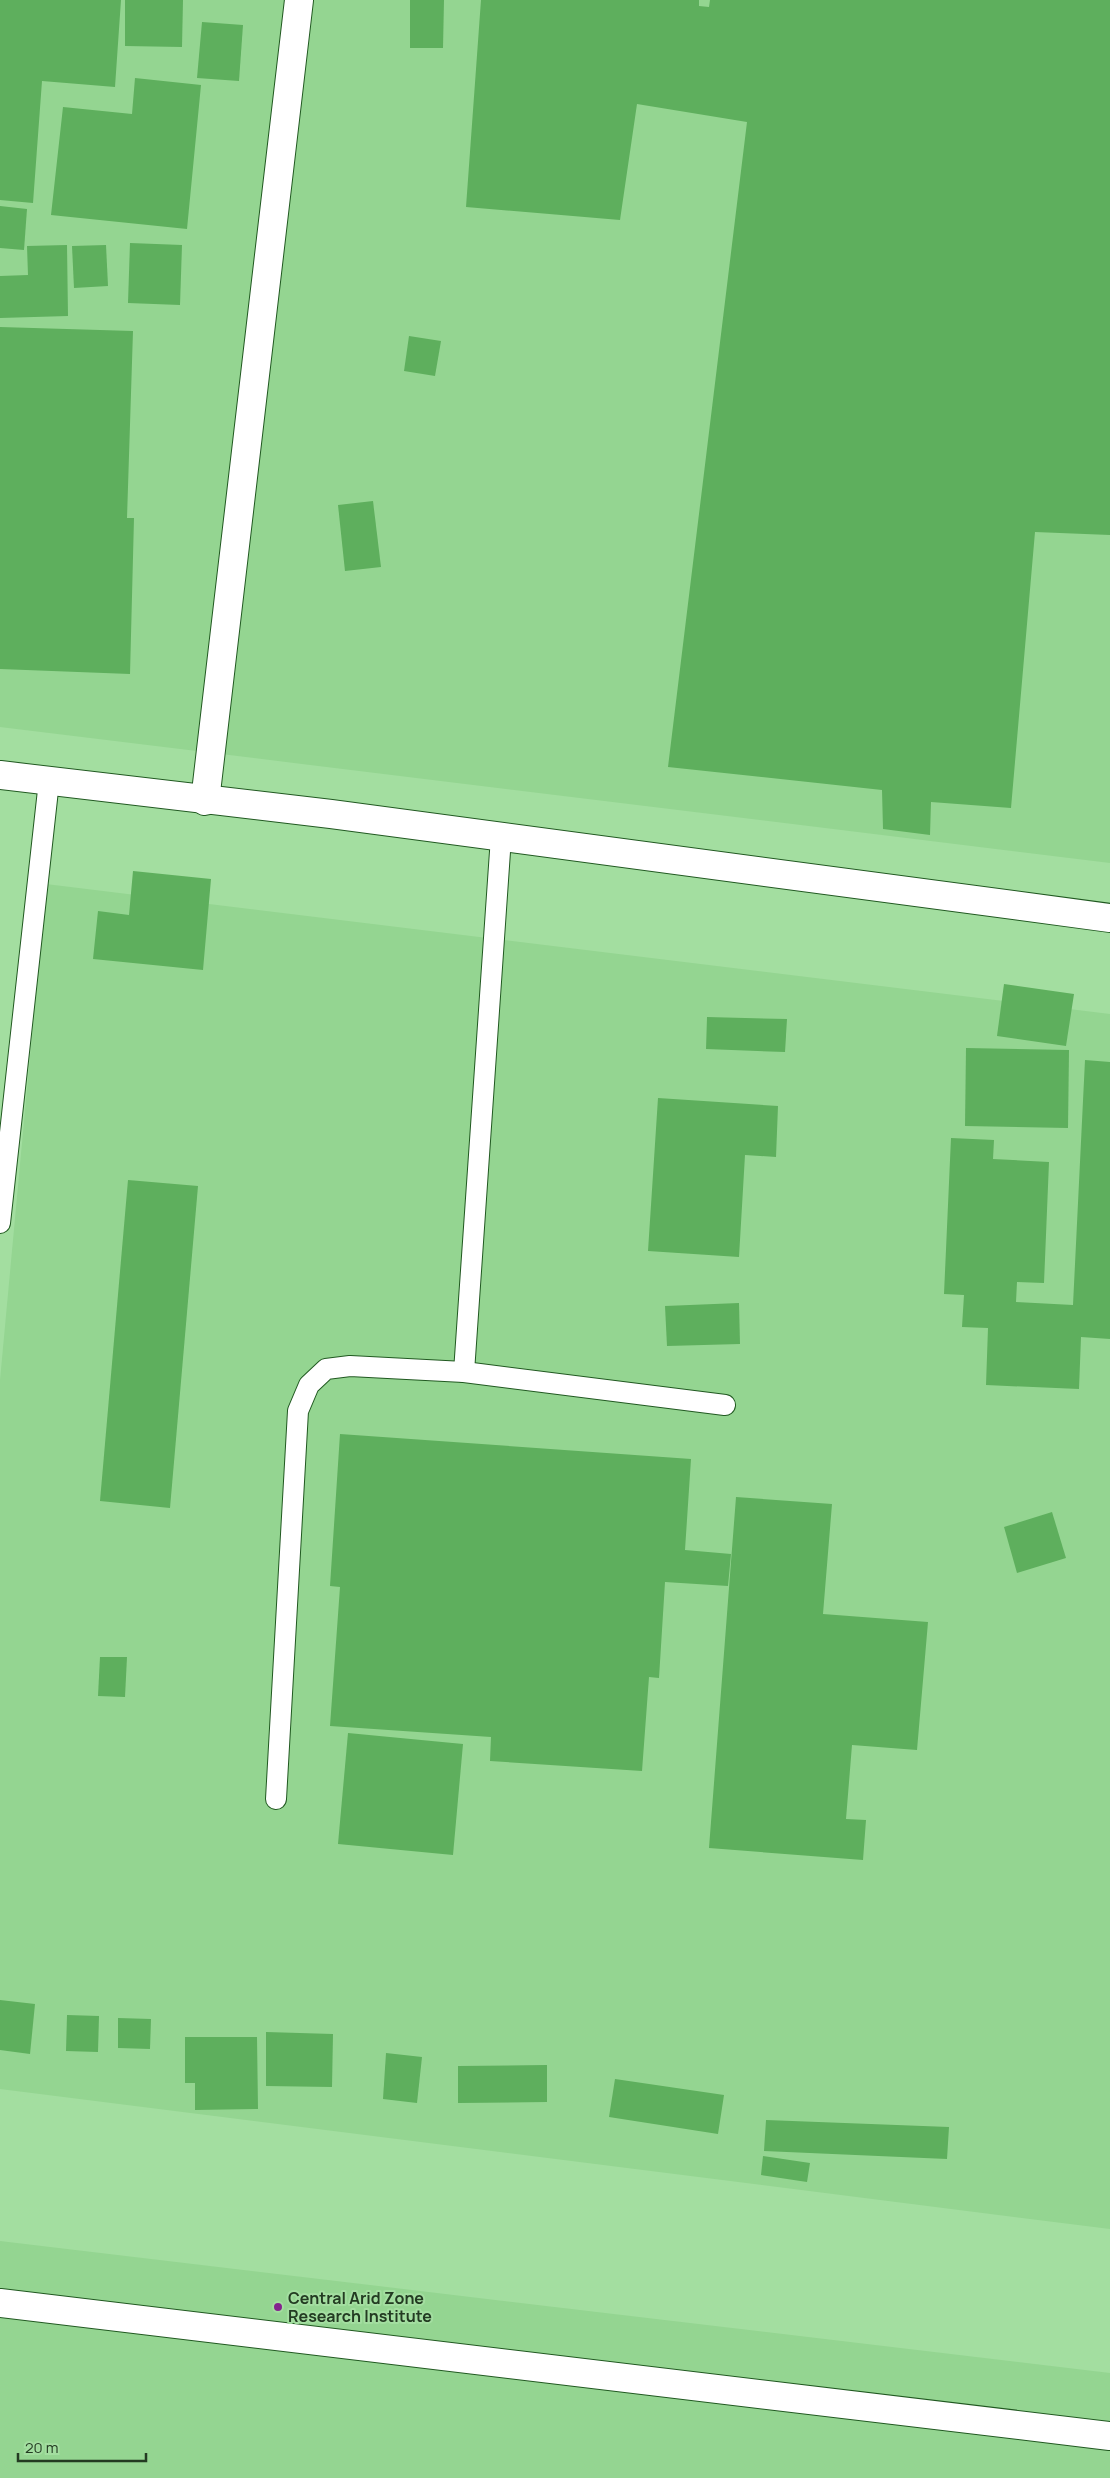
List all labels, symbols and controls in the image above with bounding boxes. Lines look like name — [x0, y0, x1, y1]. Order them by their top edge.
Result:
place label: Central Arid Zone Research Institute — [288, 2287, 432, 2327]
marker: Central Arid Zone Research Institute — [272, 2301, 284, 2313]
scale bar — [18, 2430, 145, 2462]
text: 20 m — [25, 2437, 58, 2458]

